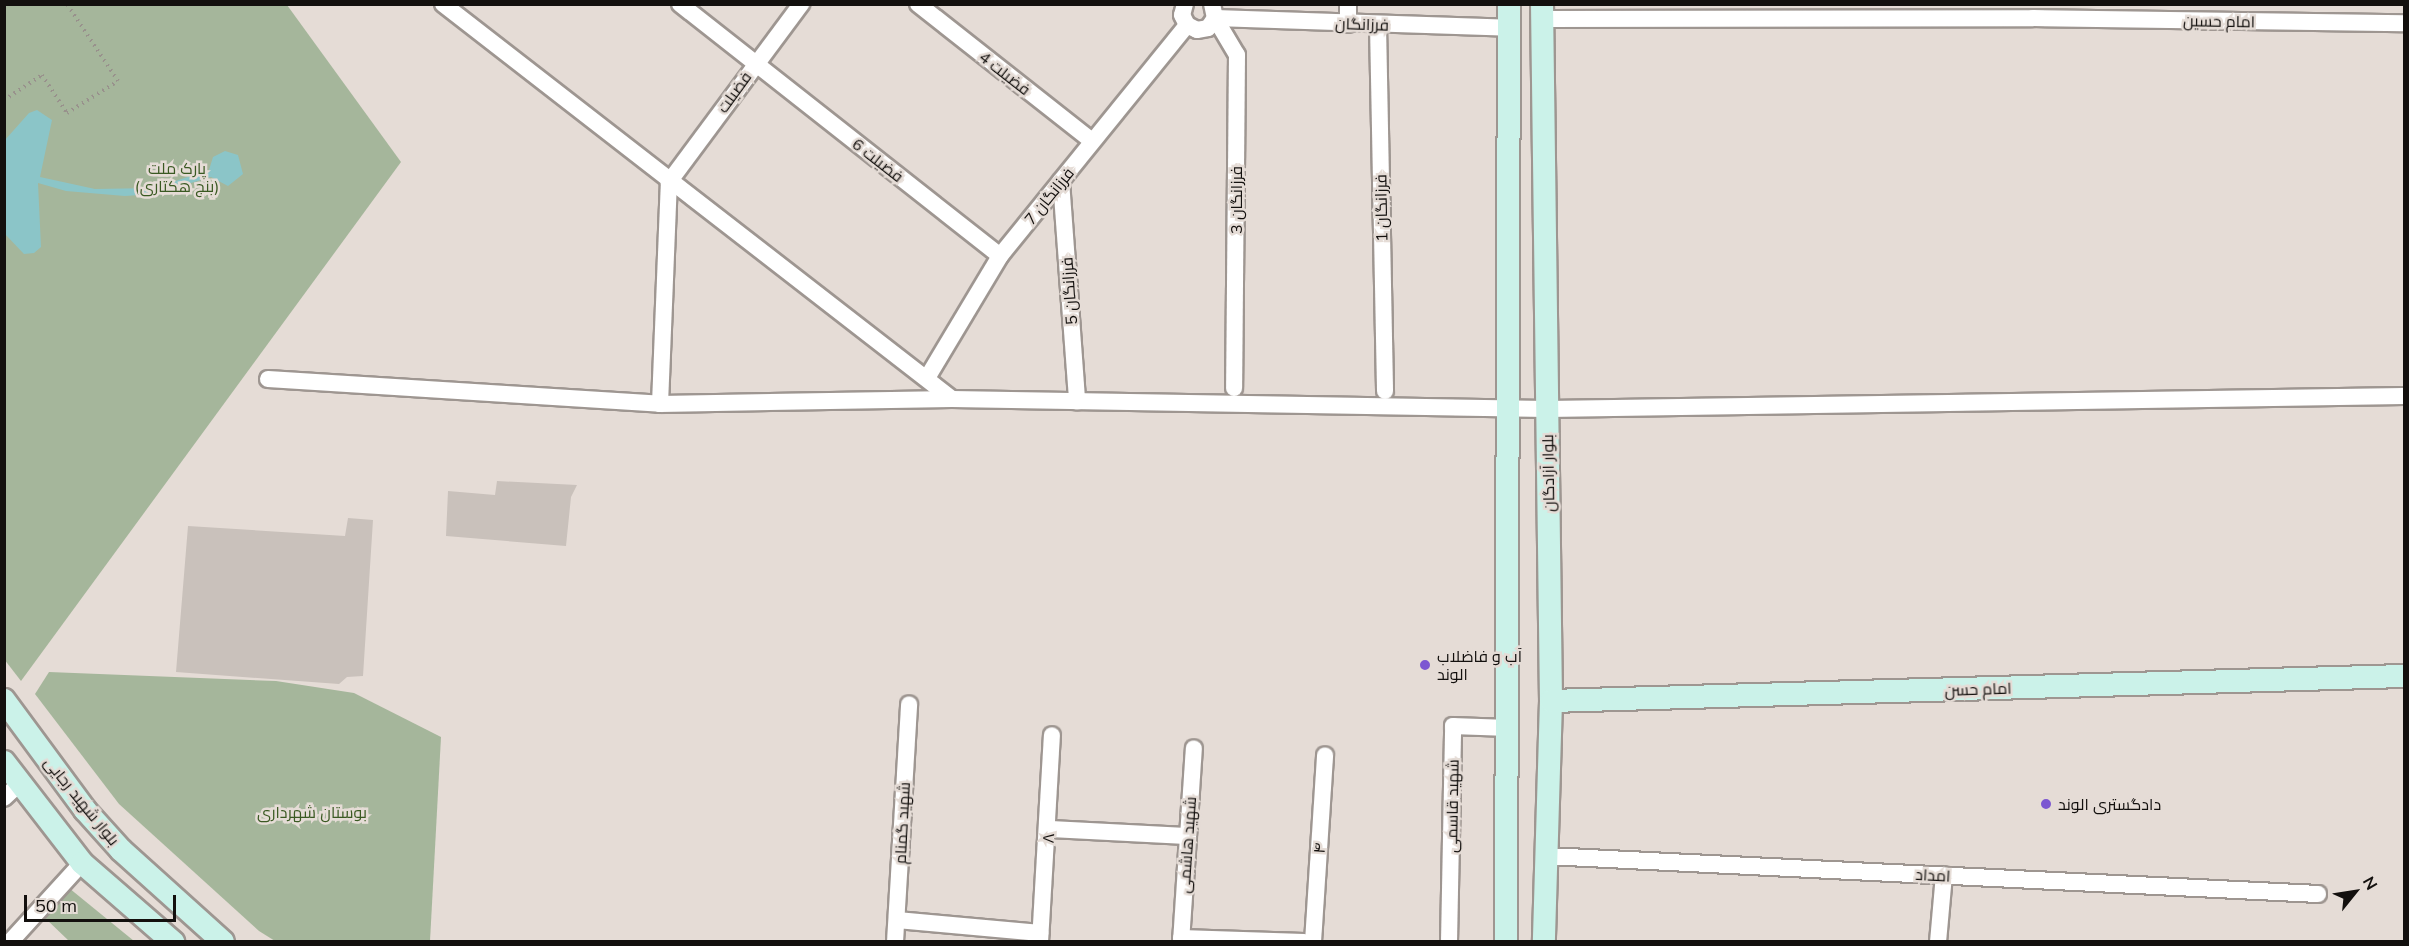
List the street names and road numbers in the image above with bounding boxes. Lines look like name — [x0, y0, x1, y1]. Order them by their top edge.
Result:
street label: امام حسین — [2183, 11, 2255, 31]
street label: فرزانگان — [1335, 13, 1389, 35]
street label: فضیلت 4 — [976, 47, 1034, 99]
street label: فضیلت — [713, 68, 755, 116]
street label: فضیلت 6 — [849, 134, 907, 186]
street label: فرزانگان 7 — [1020, 164, 1078, 228]
street label: فرزانگان 3 — [1226, 166, 1246, 234]
street label: فرزانگان 1 — [1371, 174, 1391, 242]
street label: فرزانگان 5 — [1057, 257, 1081, 325]
street label: بلوار آزادگان — [1538, 434, 1558, 512]
street label: امام حسن — [1944, 678, 2012, 700]
street label: بلوار شهید رجایی — [40, 753, 124, 849]
street label: شهید قاسمی — [1442, 759, 1462, 853]
street label: شهید گمنام — [890, 781, 914, 865]
street label: شهید هاشمی — [1174, 796, 1200, 894]
street label: ۸ — [1038, 832, 1058, 844]
street label: ۴ — [1309, 842, 1329, 854]
street label: امداد — [1915, 864, 1951, 886]

